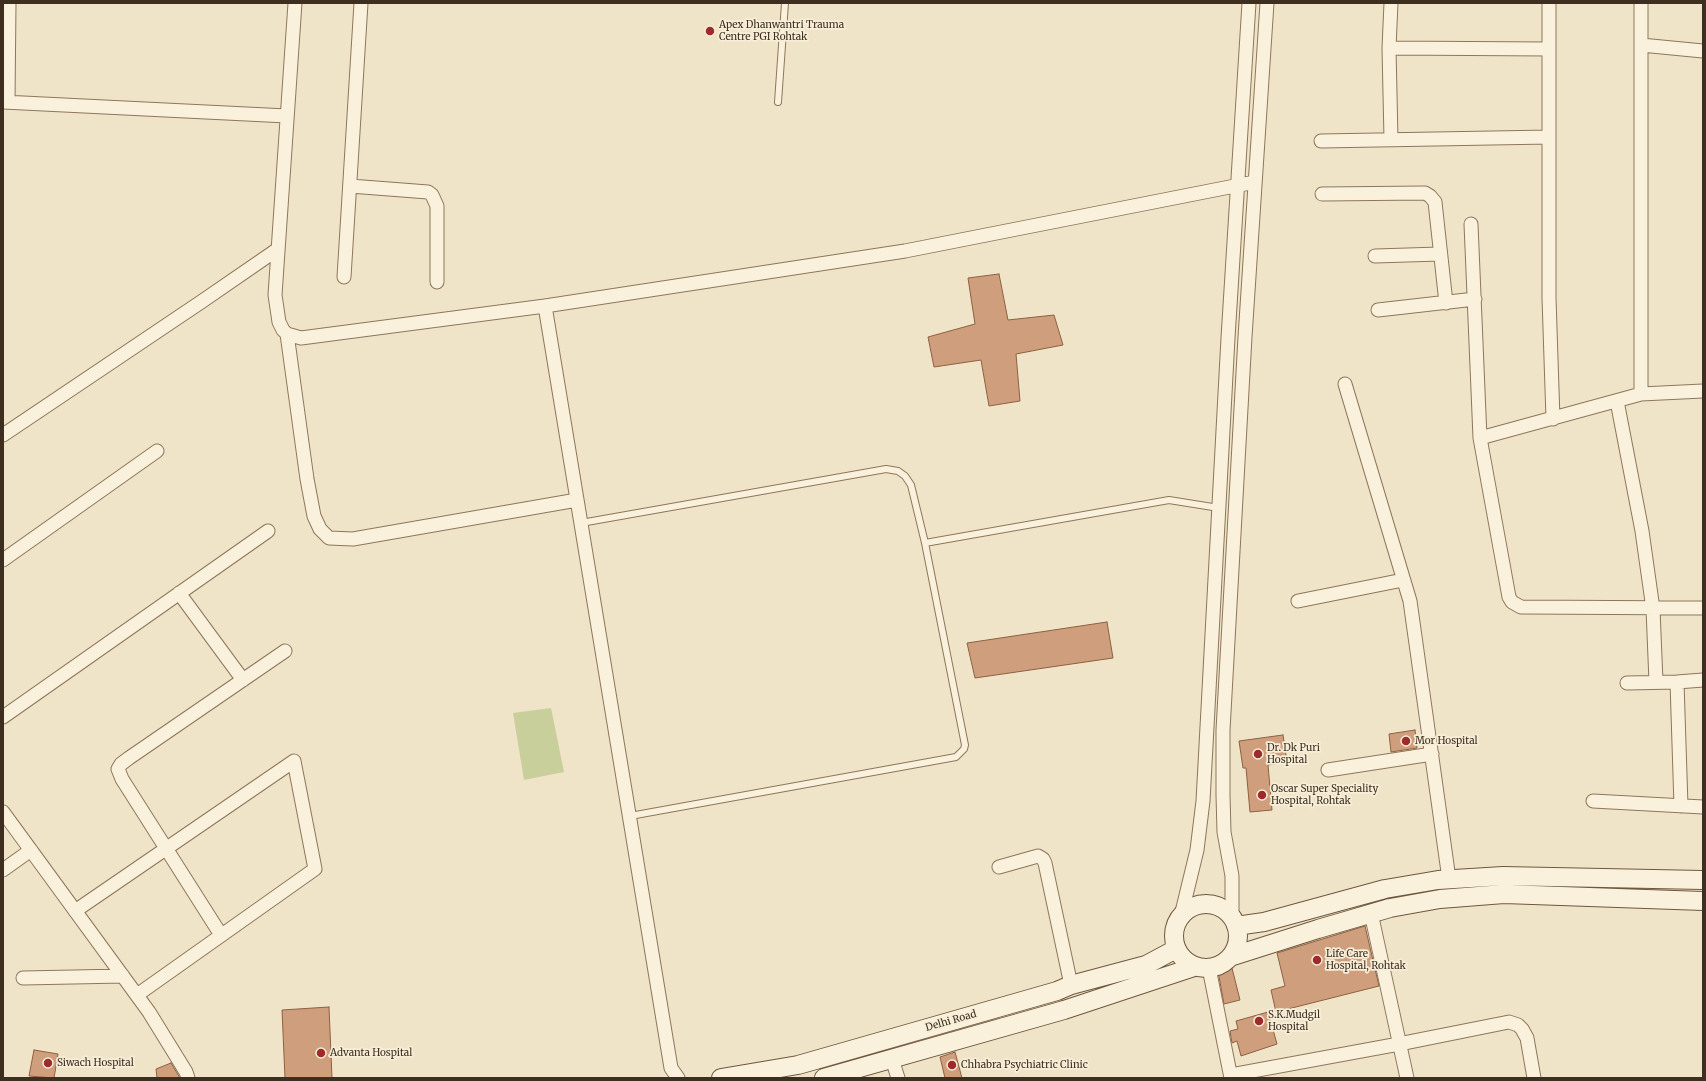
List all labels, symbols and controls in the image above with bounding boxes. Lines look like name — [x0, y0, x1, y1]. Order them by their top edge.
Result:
place label: Apex Dhanwantri Trauma Centre PGI Rohtak — [719, 19, 844, 42]
marker: Apex Dhanwantri Trauma Centre PGI Rohtak — [704, 25, 716, 37]
marker: Mor Hospital — [1400, 735, 1412, 747]
place label: Mor Hospital — [1415, 735, 1478, 747]
place label: Dr. Dk Puri Hospital — [1267, 742, 1320, 766]
marker: Dr. Dk Puri Hospital — [1252, 748, 1264, 760]
place label: Oscar Super Speciality Hospital, Rohtak — [1271, 783, 1378, 806]
marker: Oscar Super Speciality Hospital, Rohtak — [1256, 789, 1268, 801]
place label: Life Care Hospital, Rohtak — [1326, 948, 1406, 972]
marker: Life Care Hospital, Rohtak — [1311, 954, 1323, 966]
street label: Delhi Road — [924, 1008, 978, 1034]
place label: S.K.Mudgil Hospital — [1268, 1009, 1320, 1032]
marker: S.K.Mudgil Hospital — [1253, 1015, 1265, 1027]
marker: Advanta Hospital — [315, 1047, 327, 1059]
place label: Advanta Hospital — [330, 1047, 412, 1059]
marker: Siwach Hospital — [42, 1057, 54, 1069]
place label: Siwach Hospital — [57, 1057, 134, 1069]
marker: Chhabra Psychiatric Clinic — [946, 1059, 958, 1071]
place label: Chhabra Psychiatric Clinic — [961, 1059, 1088, 1071]

